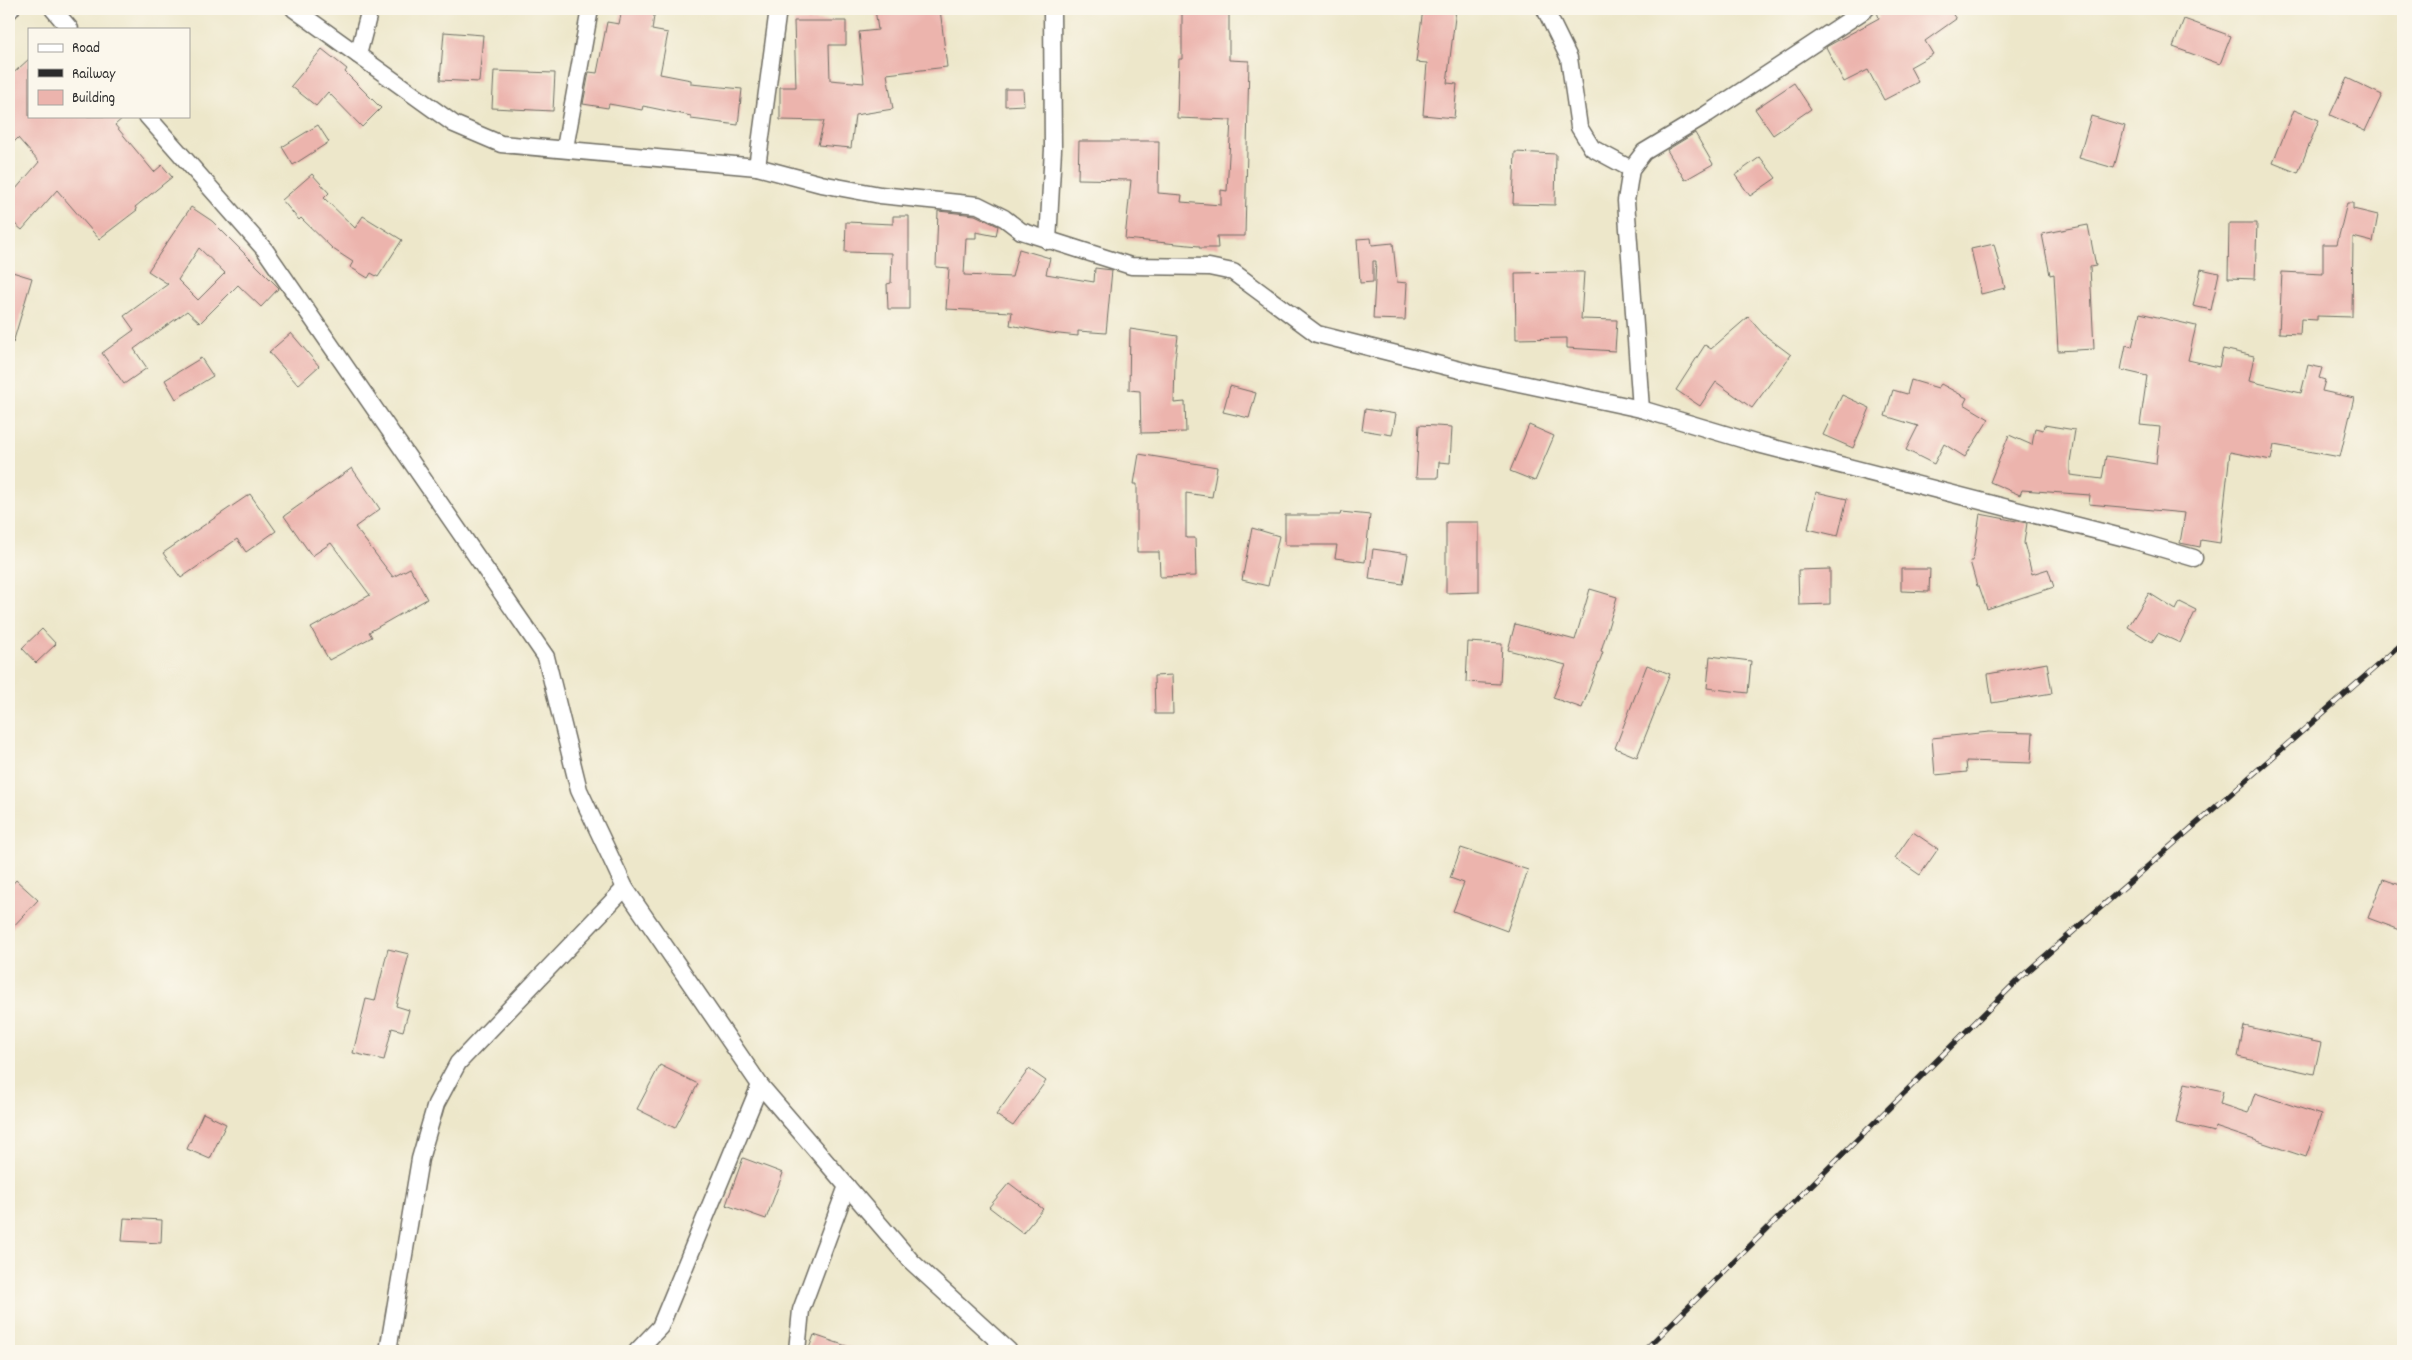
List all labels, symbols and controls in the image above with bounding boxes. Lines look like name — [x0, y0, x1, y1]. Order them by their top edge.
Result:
legend — [28, 28, 190, 118]
text: Road — [72, 38, 100, 60]
text: Railway — [72, 64, 116, 86]
text: Building — [72, 88, 115, 110]

